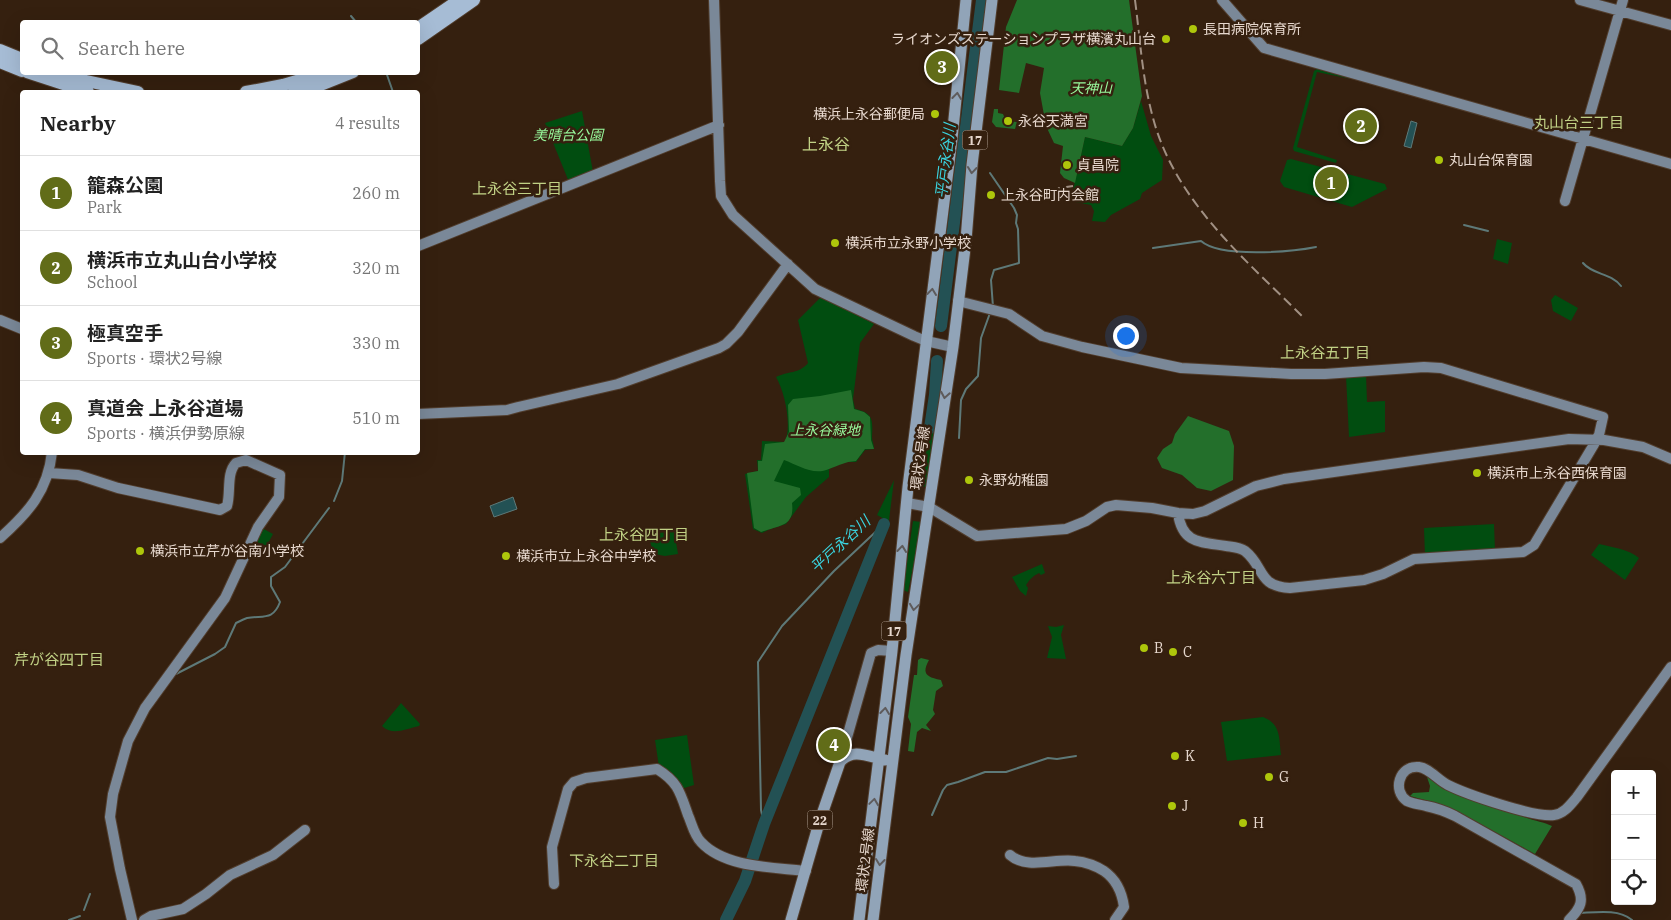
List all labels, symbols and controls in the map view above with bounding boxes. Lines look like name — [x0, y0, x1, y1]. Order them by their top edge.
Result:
search box — [20, 20, 420, 75]
place label: 長田病院保育所 — [1203, 20, 1301, 38]
marker: 長田病院保育所 — [1187, 23, 1199, 35]
place label: ライオンズステーションプラザ横濱丸山台 — [891, 30, 1156, 48]
marker: ライオンズステーションプラザ横濱丸山台 — [1160, 33, 1172, 45]
icon: search — [38, 34, 66, 62]
text: Search here — [78, 36, 185, 60]
pin: 3 — [926, 48, 958, 86]
park label: 天神山 — [1070, 79, 1113, 97]
one-way arrow — [951, 92, 962, 100]
place label: 横浜上永谷郵便局 — [813, 105, 925, 123]
pin: 2 — [1345, 107, 1377, 145]
marker: 横浜上永谷郵便局 — [929, 108, 941, 120]
text: Nearby — [40, 109, 116, 137]
place label: 永谷天満宮 — [1018, 112, 1088, 130]
text: 4 results — [335, 113, 400, 133]
district label: 丸山台三丁目 — [1534, 113, 1624, 132]
marker: 永谷天満宮 — [1002, 115, 1014, 127]
water label: 平戸永谷川 — [931, 121, 959, 199]
park label: 美晴台公園 — [533, 126, 605, 144]
road number: 17 — [962, 130, 988, 150]
district label: 上永谷 — [802, 134, 850, 154]
place label: 丸山台保育園 — [1449, 151, 1533, 169]
marker: 丸山台保育園 — [1433, 154, 1445, 166]
place label: 貞昌院 — [1077, 156, 1119, 174]
marker: 貞昌院 — [1061, 159, 1073, 171]
pin: 1 — [1315, 164, 1347, 202]
one-way arrow — [967, 166, 978, 174]
text: 籠森公園 — [87, 173, 163, 197]
district label: 上永谷三丁目 — [472, 179, 562, 198]
text: 1 — [51, 183, 61, 203]
text: 260 m — [352, 183, 400, 203]
place label: 上永谷町内会館 — [1001, 186, 1099, 204]
marker: 上永谷町内会館 — [985, 189, 997, 201]
text: Park — [87, 197, 122, 217]
place label: 横浜市立永野小学校 — [845, 234, 971, 252]
marker: 横浜市立永野小学校 — [829, 237, 841, 249]
text: 横浜市立丸山台小学校 — [87, 248, 277, 272]
text: 2 — [51, 258, 61, 278]
text: 320 m — [352, 258, 400, 278]
text: School — [87, 272, 138, 292]
one-way arrow — [926, 288, 937, 296]
text: 極真空手 — [87, 321, 163, 345]
your location — [1113, 323, 1139, 349]
text: 3 — [51, 333, 61, 353]
text: 330 m — [352, 333, 400, 353]
district label: 上永谷五丁目 — [1280, 343, 1370, 362]
text: Sports · 環状2号線 — [87, 348, 222, 368]
one-way arrow — [940, 390, 950, 399]
text: 真道会 上永谷道場 — [87, 396, 243, 420]
text: 4 — [51, 408, 61, 428]
text: 510 m — [352, 408, 400, 428]
park label: 上永谷緑地 — [790, 421, 862, 439]
text: Sports · 横浜伊勢原線 — [87, 423, 245, 443]
street label: 環状2号線 — [907, 425, 933, 491]
place label: 横浜市上永谷西保育園 — [1487, 464, 1627, 482]
marker: 横浜市上永谷西保育園 — [1471, 467, 1483, 479]
place label: 永野幼稚園 — [979, 471, 1049, 489]
marker: 永野幼稚園 — [963, 474, 975, 486]
water label: 平戸永谷川 — [806, 510, 875, 577]
district label: 上永谷四丁目 — [599, 525, 689, 544]
place label: 横浜市立芹が谷南小学校 — [150, 542, 304, 560]
marker: 横浜市立芹が谷南小学校 — [134, 545, 146, 557]
one-way arrow — [896, 545, 907, 553]
place label: 横浜市立上永谷中学校 — [516, 547, 656, 565]
marker: 横浜市立上永谷中学校 — [500, 550, 512, 562]
district label: 上永谷六丁目 — [1166, 568, 1256, 587]
one-way arrow — [909, 603, 919, 611]
road number: 17 — [882, 622, 906, 640]
place label: B — [1154, 639, 1163, 657]
marker: B — [1138, 642, 1150, 654]
place label: C — [1183, 643, 1192, 661]
marker: C — [1167, 646, 1179, 658]
district label: 芹が谷四丁目 — [14, 650, 104, 669]
one-way arrow — [879, 706, 890, 714]
pin: 4 — [818, 726, 850, 764]
place label: K — [1185, 747, 1195, 765]
marker: K — [1169, 750, 1181, 762]
place label: G — [1279, 768, 1289, 786]
map controls — [1611, 770, 1656, 905]
button: + — [1611, 770, 1656, 815]
marker: G — [1263, 771, 1275, 783]
place label: J — [1182, 797, 1188, 815]
one-way arrow — [868, 798, 879, 806]
marker: J — [1166, 800, 1178, 812]
road number: 22 — [808, 810, 832, 830]
place label: H — [1253, 814, 1264, 832]
button: − — [1611, 815, 1656, 860]
marker: H — [1237, 817, 1249, 829]
street label: 環状2号線 — [852, 827, 878, 893]
district label: 下永谷二丁目 — [569, 851, 659, 870]
one-way arrow — [875, 859, 886, 867]
button: locate — [1611, 860, 1656, 905]

